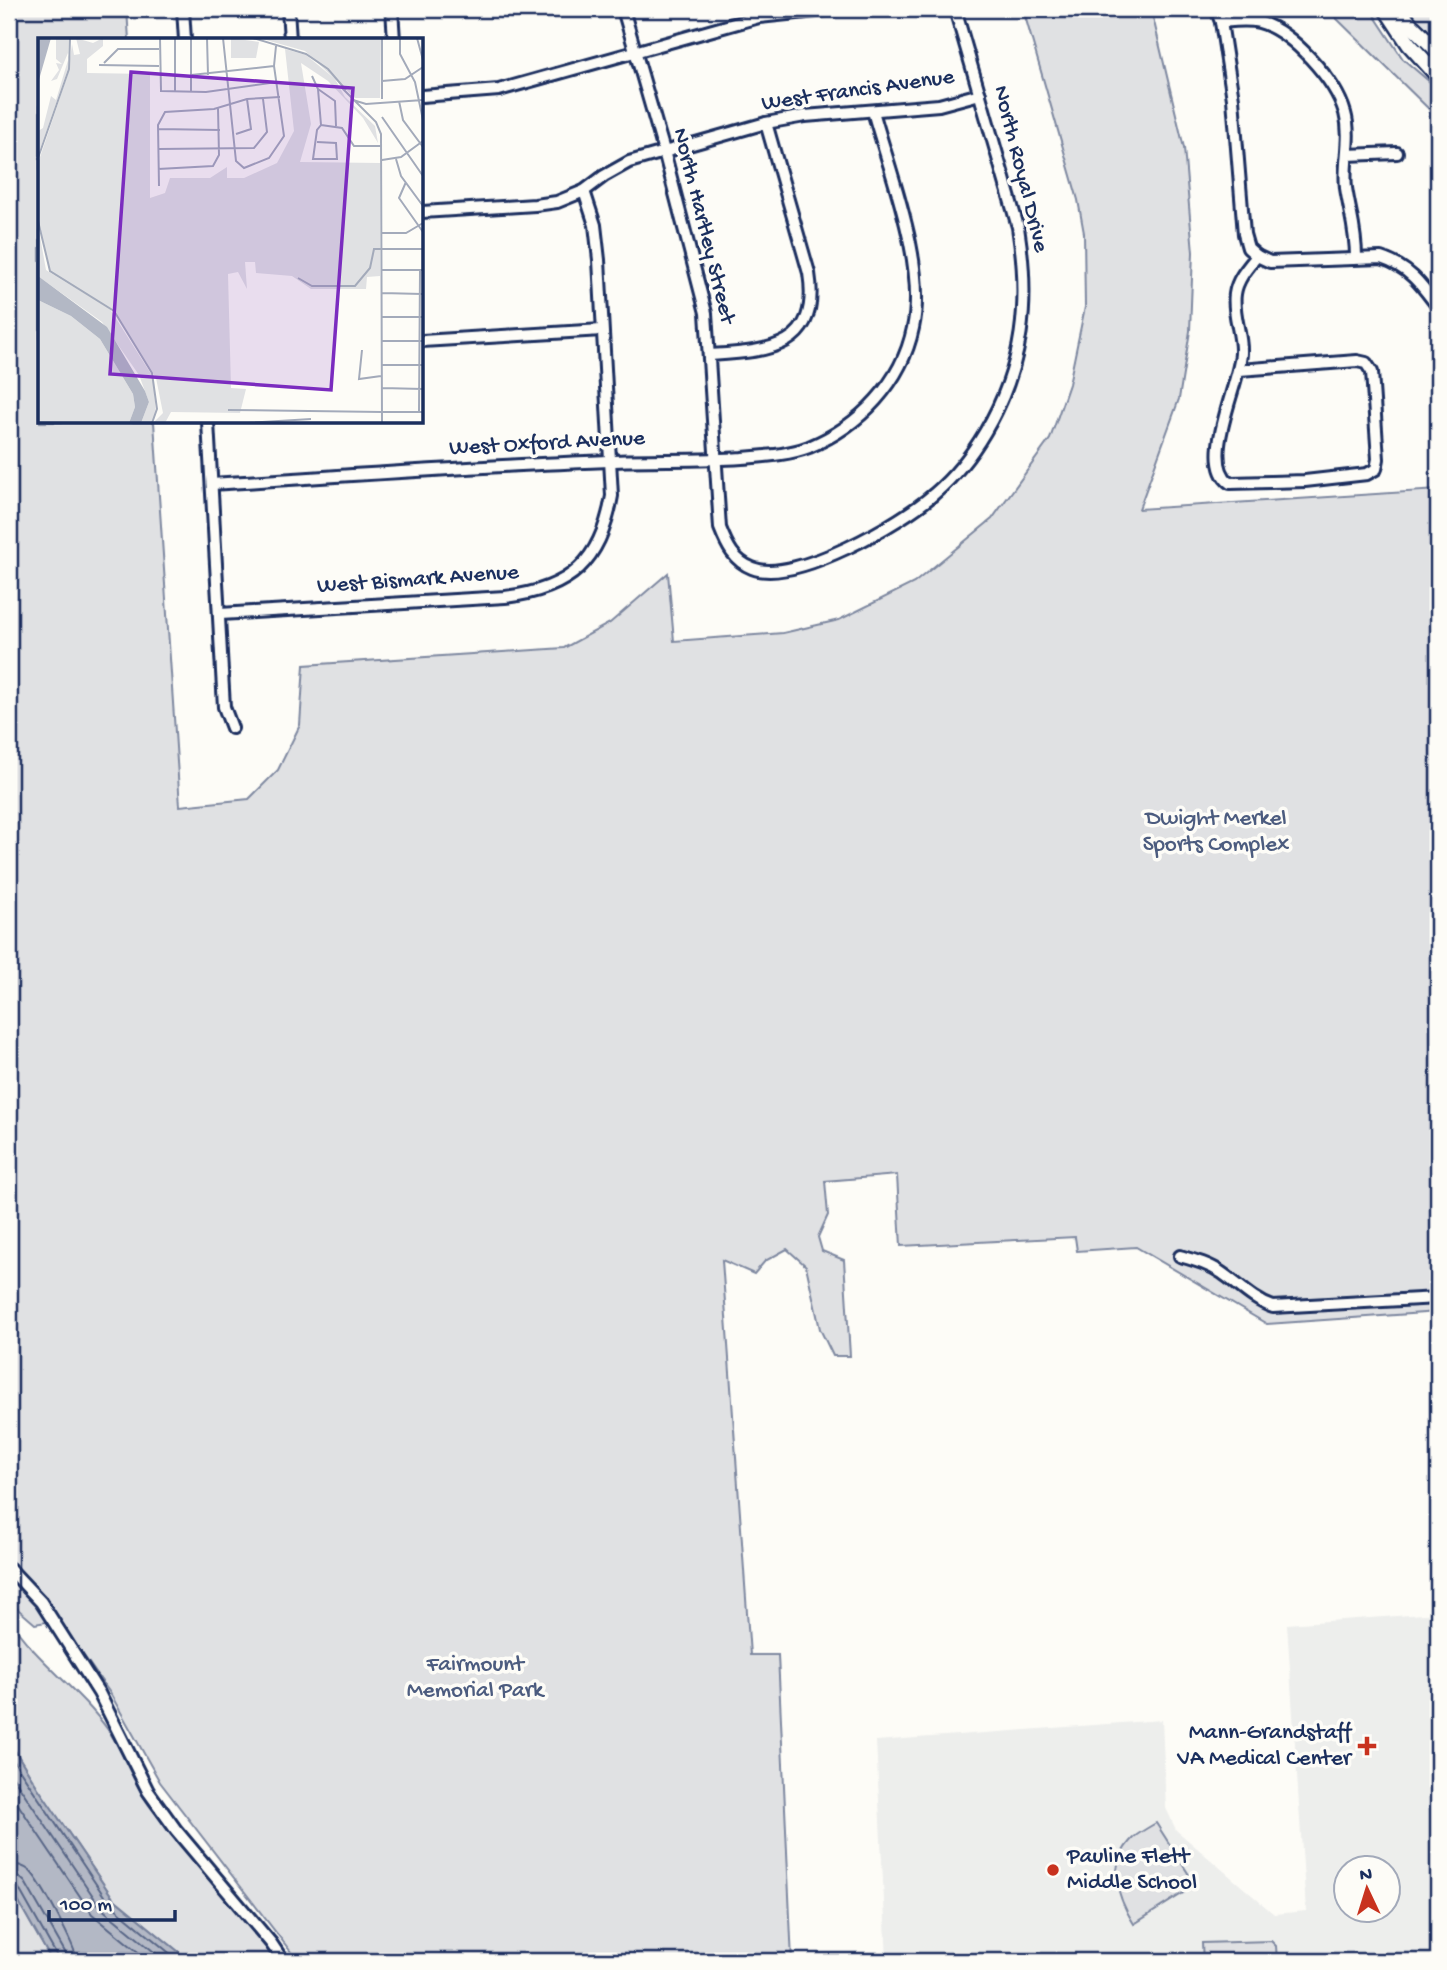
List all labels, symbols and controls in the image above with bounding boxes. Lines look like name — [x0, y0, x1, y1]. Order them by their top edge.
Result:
inset map — [38, 38, 424, 424]
street label: West Francis Avenue — [760, 64, 957, 118]
street label: North Royal Drive — [986, 83, 1054, 256]
street label: North Hartley Street — [666, 125, 741, 328]
street label: West Oxford Avenue — [448, 425, 647, 463]
street label: West Bismark Avenue — [316, 559, 521, 601]
park label: Dwight Merkel Sports Complex — [1143, 806, 1289, 859]
park label: Fairmount Memorial Park — [407, 1652, 546, 1705]
place label: Mann-Grandstaff VA Medical Center — [1176, 1720, 1353, 1773]
marker: Mann-Grandstaff VA Medical Center — [1357, 1736, 1377, 1756]
place label: Pauline Flett Middle School — [1066, 1844, 1197, 1897]
north arrow — [1332, 1854, 1402, 1924]
marker: Pauline Flett Middle School — [1045, 1862, 1061, 1878]
text: N — [1359, 1864, 1373, 1887]
scale bar — [49, 1879, 175, 1923]
text: 100 m — [59, 1894, 112, 1919]

